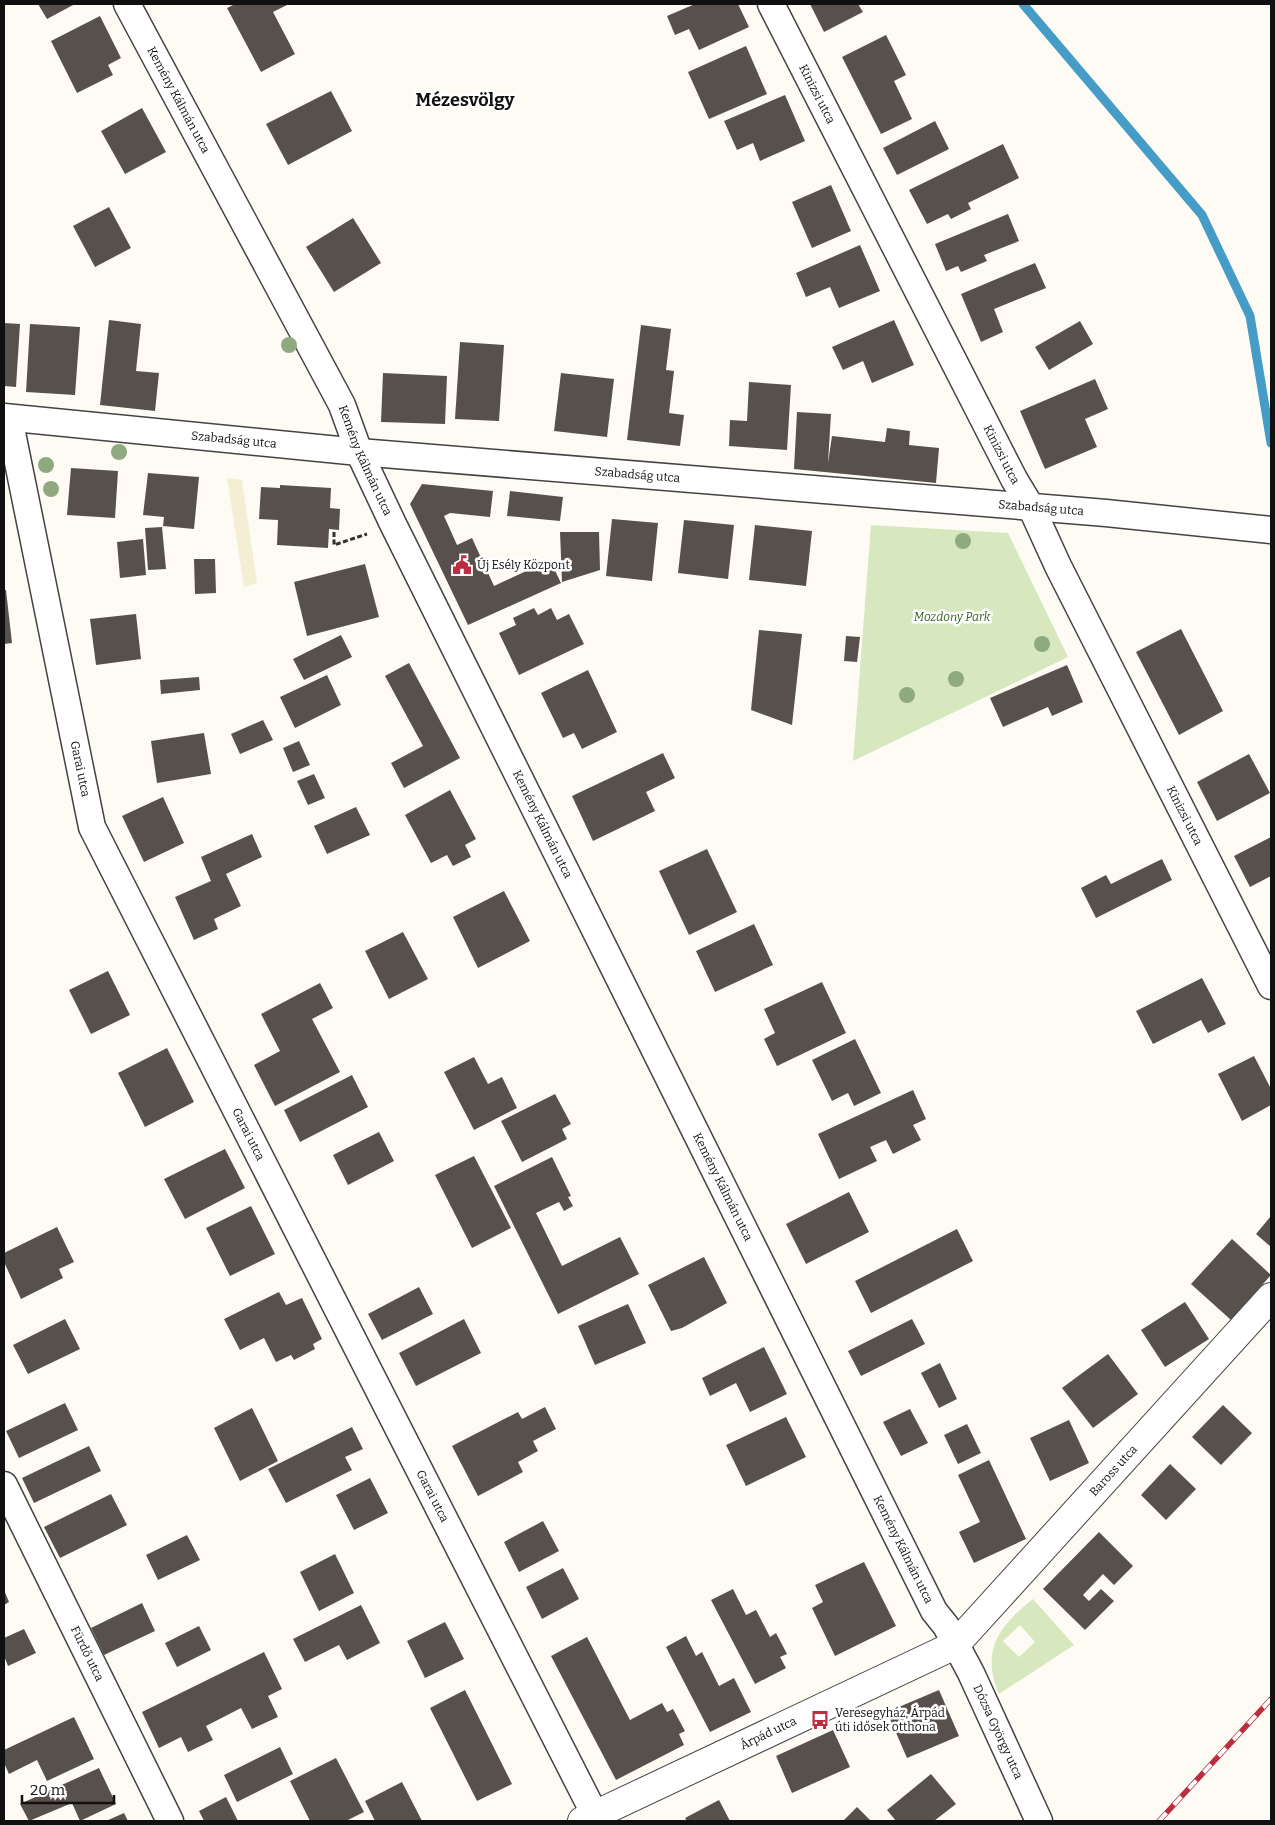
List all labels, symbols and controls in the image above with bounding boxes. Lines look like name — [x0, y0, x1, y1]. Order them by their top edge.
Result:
street label: Kemény Kálmán utca — [144, 44, 213, 156]
street label: Kinizsi utca — [796, 62, 838, 126]
district label: Mézesvölgy — [416, 89, 515, 111]
street label: Kemény Kálmán utca — [336, 403, 395, 518]
street label: Kinizsi utca — [981, 423, 1023, 487]
street label: Szabadság utca — [190, 428, 278, 451]
street label: Szabadság utca — [594, 464, 681, 485]
street label: Szabadság utca — [998, 497, 1085, 518]
public building icon: Új Esély Központ — [451, 554, 473, 576]
place label: Új Esély Központ — [477, 557, 570, 572]
park label: Mozdony Park — [914, 610, 991, 624]
street label: Garai utca — [68, 740, 93, 799]
street label: Kemény Kálmán utca — [510, 768, 575, 881]
street label: Kinizsi utca — [1164, 784, 1206, 848]
street label: Garai utca — [229, 1106, 268, 1163]
street label: Kemény Kálmán utca — [690, 1131, 756, 1244]
street label: Baross utca — [1087, 1442, 1140, 1499]
street label: Garai utca — [413, 1467, 452, 1525]
street label: Kemény Kálmán utca — [871, 1493, 936, 1606]
street label: Fürdő utca — [68, 1624, 107, 1684]
street label: Dózsa György utca — [970, 1683, 1026, 1782]
place label: Veresegyház, Árpád úti idősek otthona — [835, 1705, 945, 1734]
bus stop icon: Veresegyház, Árpád úti idősek otthona — [809, 1709, 831, 1731]
street label: Árpád utca — [737, 1714, 799, 1752]
scale bar — [22, 1772, 115, 1804]
text: 20 m — [30, 1781, 66, 1799]

